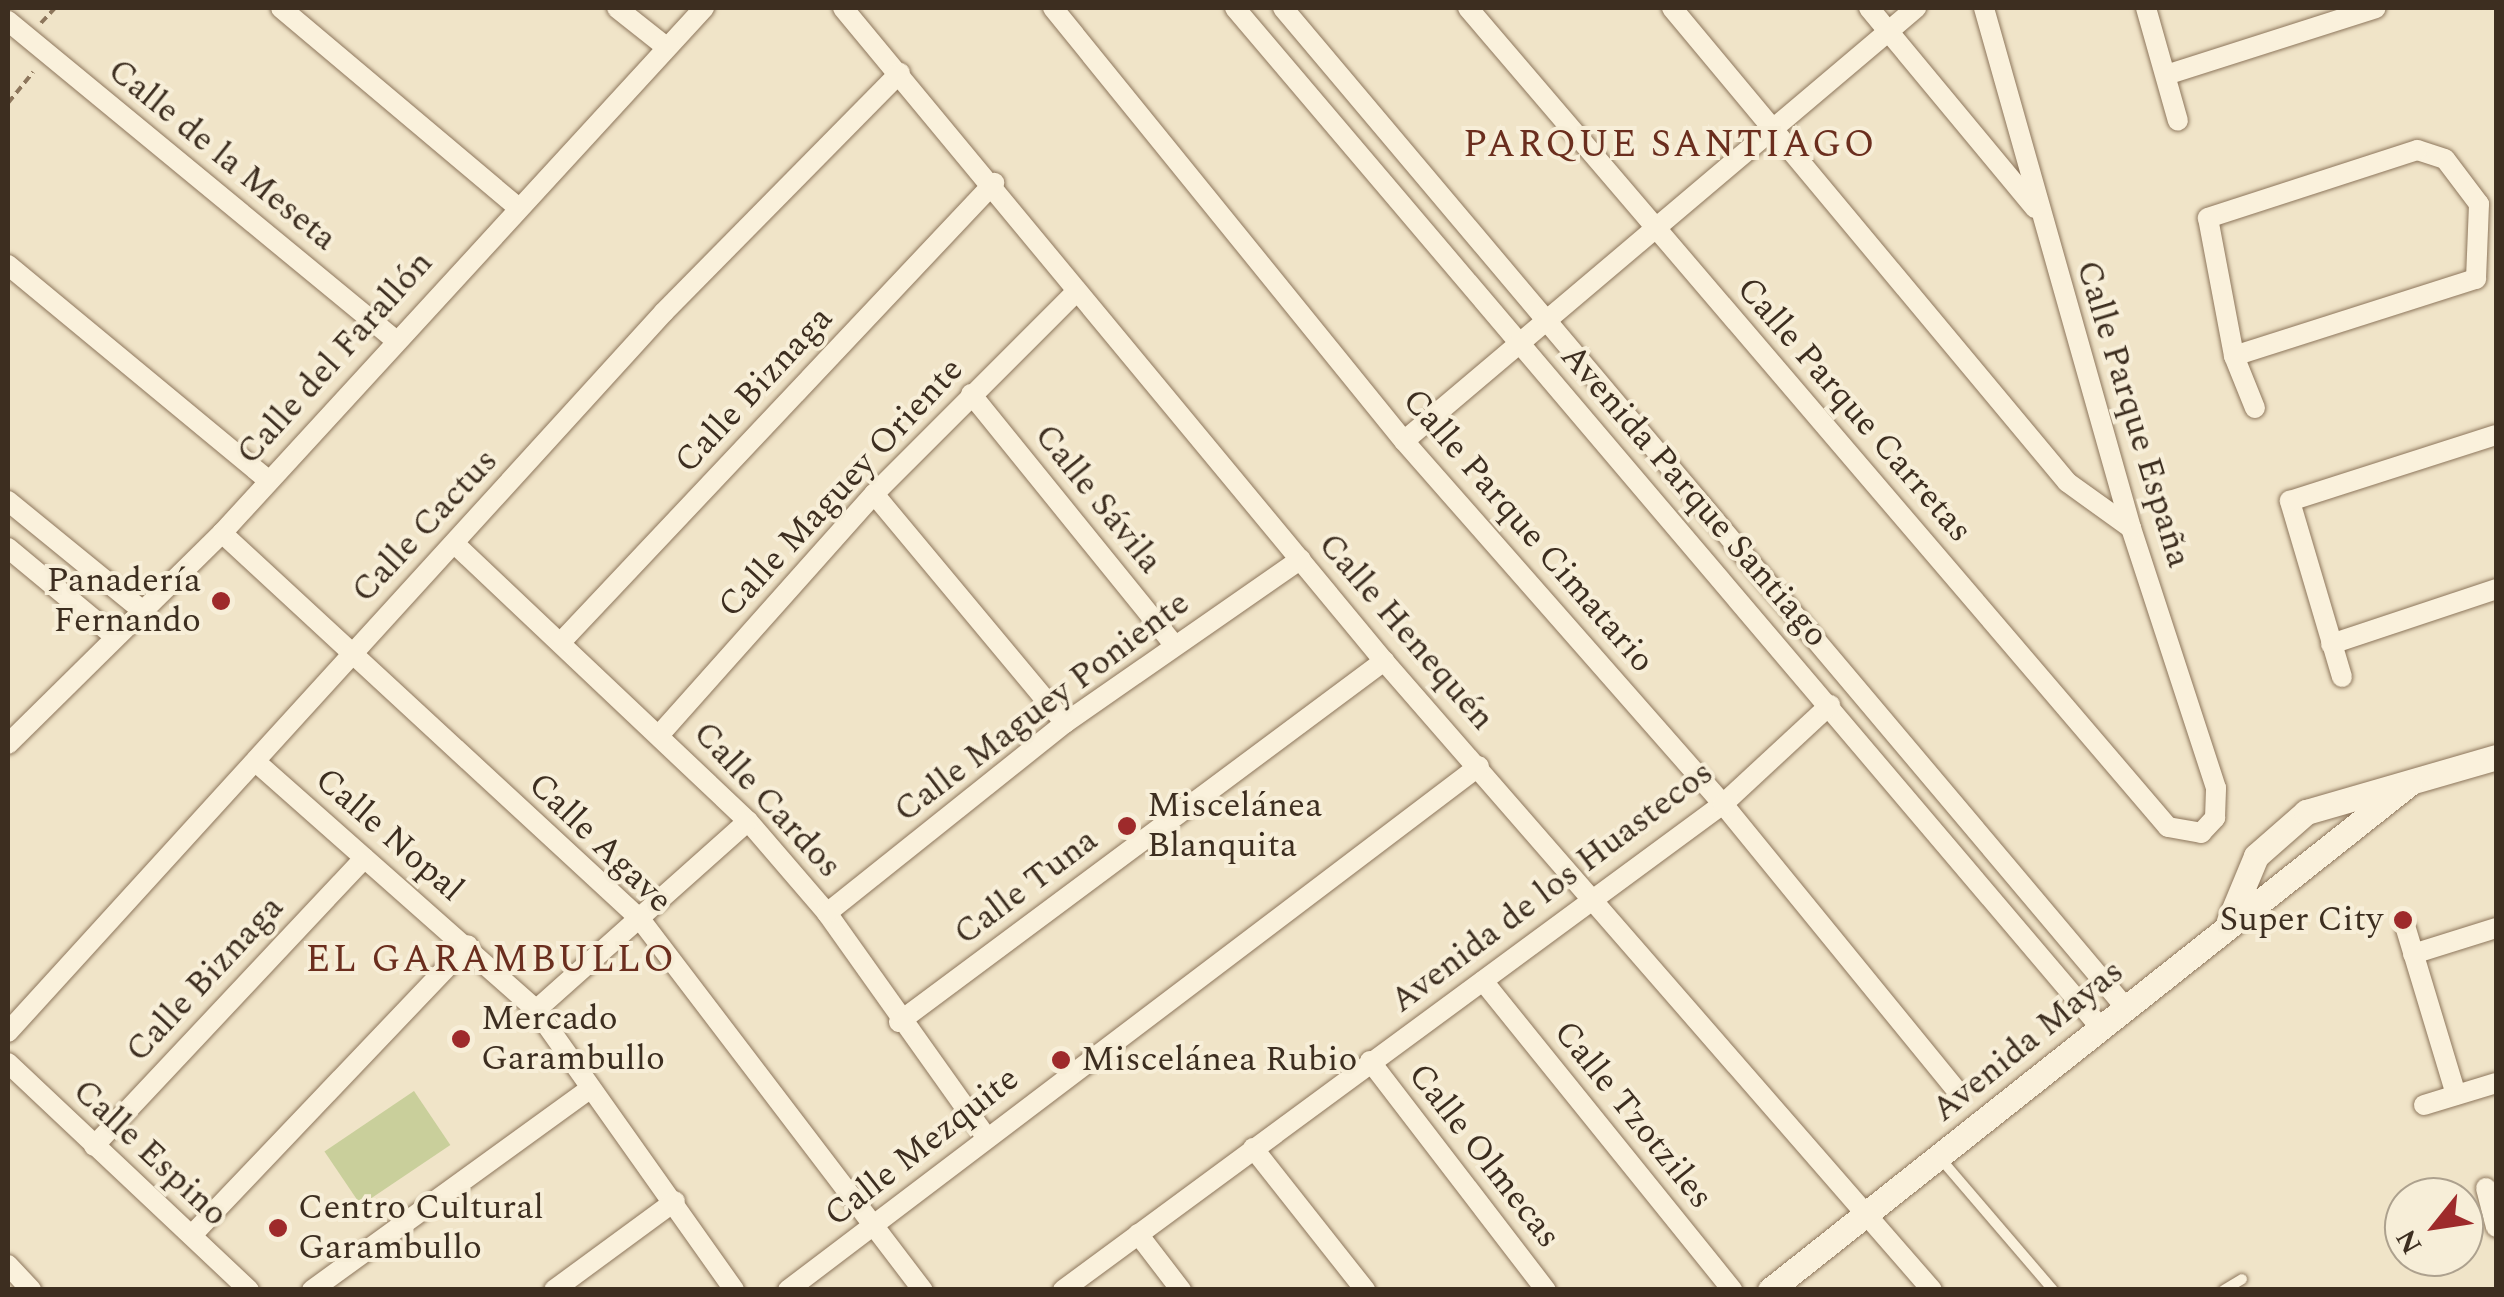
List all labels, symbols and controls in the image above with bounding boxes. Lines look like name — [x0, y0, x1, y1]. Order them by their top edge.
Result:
street label: Calle de la Meseta — [99, 50, 345, 260]
district label: PARQUE SANTIAGO — [1463, 123, 1877, 169]
street label: Calle del Farallón — [228, 242, 442, 474]
street label: Calle Parque España — [2066, 256, 2200, 572]
street label: Calle Parque Carretas — [1727, 269, 1981, 551]
street label: Calle Biznaga — [666, 298, 842, 482]
street label: Avenida Parque Santiago — [1551, 336, 1837, 656]
street label: Calle Maguey Oriente — [710, 349, 972, 627]
street label: Calle Parque Cimatario — [1393, 380, 1663, 682]
street label: Calle Sávila — [1025, 416, 1171, 582]
street label: Calle Cactus — [343, 440, 507, 612]
street label: Calle Henequén — [1309, 525, 1503, 739]
place label: Panadería Fernando — [46, 560, 201, 642]
street label: Calle Maguey Poniente — [886, 582, 1198, 832]
marker: Panadería Fernando — [210, 590, 232, 612]
street label: Calle Cardos — [684, 713, 850, 887]
street label: Avenida de los Huastecos — [1382, 752, 1722, 1022]
street label: Calle Nopal — [306, 759, 472, 911]
street label: Calle Agave — [519, 764, 681, 922]
place label: Miscelánea Blanquita — [1147, 785, 1322, 867]
marker: Miscelánea Blanquita — [1116, 815, 1138, 837]
street label: Calle Tuna — [946, 819, 1106, 955]
street label: Calle Biznaga — [117, 887, 293, 1071]
place label: Super City — [2220, 899, 2383, 941]
marker: Super City — [2392, 909, 2414, 931]
district label: EL GARAMBULLO — [305, 938, 677, 984]
street label: Avenida Mayas — [1924, 951, 2132, 1131]
place label: Mercado Garambullo — [481, 998, 665, 1080]
street label: Calle Tzotziles — [1544, 1013, 1722, 1217]
marker: Mercado Garambullo — [450, 1028, 472, 1050]
place label: Miscelánea Rubio — [1081, 1039, 1357, 1081]
marker: Miscelánea Rubio — [1050, 1049, 1072, 1071]
street label: Calle Olmecas — [1399, 1055, 1569, 1257]
street label: Calle Mezquite — [816, 1058, 1028, 1236]
street label: Calle Espino — [64, 1071, 236, 1235]
north arrow — [2384, 1177, 2484, 1277]
place label: Centro Cultural Garambullo — [298, 1187, 544, 1269]
marker: Centro Cultural Garambullo — [267, 1217, 289, 1239]
text: N — [2385, 1221, 2434, 1262]

